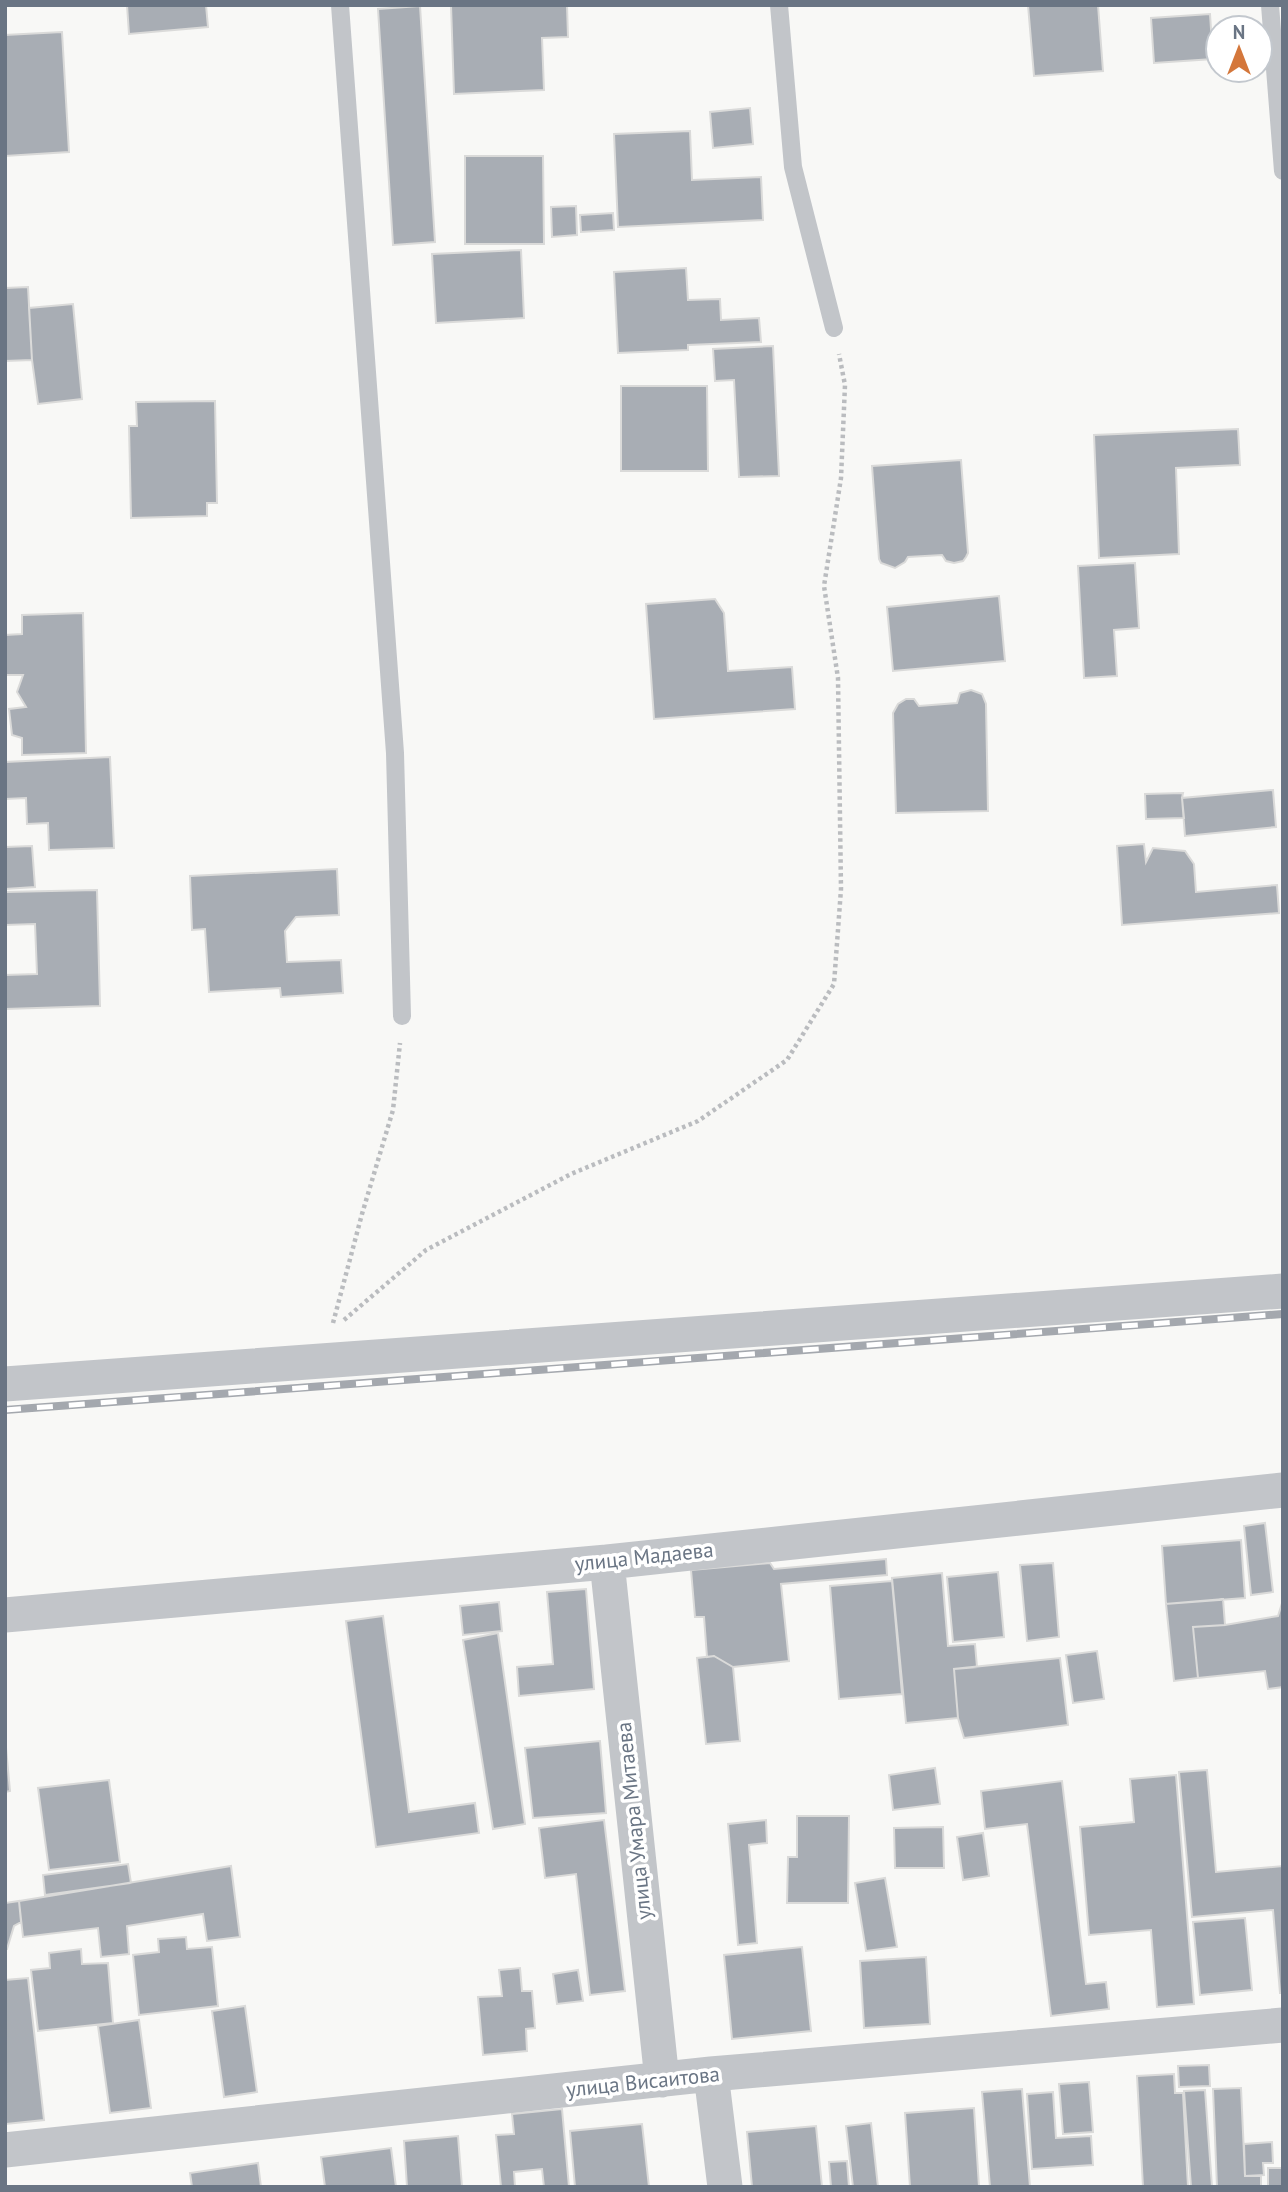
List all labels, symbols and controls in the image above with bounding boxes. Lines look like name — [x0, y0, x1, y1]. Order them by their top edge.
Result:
north arrow — [1204, 14, 1274, 84]
text: N — [1233, 20, 1245, 44]
street label: улица Мадаева — [573, 1536, 715, 1577]
street label: улица Умара Митаева — [610, 1721, 657, 1921]
street label: улица Висаитова — [565, 2060, 721, 2103]

